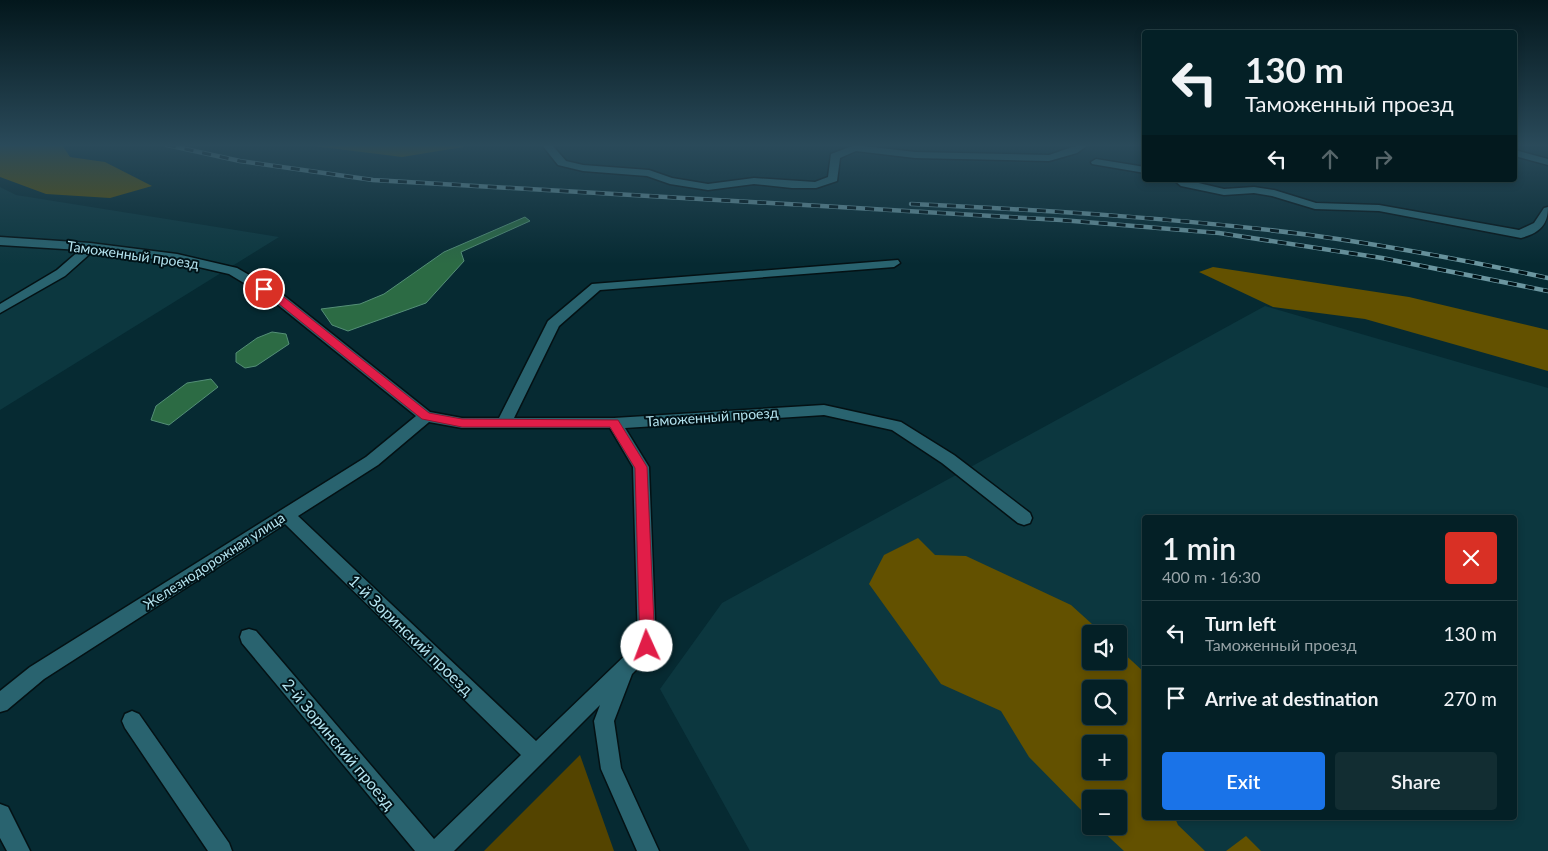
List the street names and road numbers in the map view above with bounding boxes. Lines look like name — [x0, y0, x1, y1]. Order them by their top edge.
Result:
street label: Таможенный проезд — [66, 237, 200, 272]
street label: Таможенный проезд — [645, 403, 779, 430]
street label: Железнодорожная улица — [140, 508, 288, 613]
street label: 1-й Зоринский проезд — [345, 571, 477, 699]
street label: 2-й Зоринский проезд — [279, 674, 400, 813]

